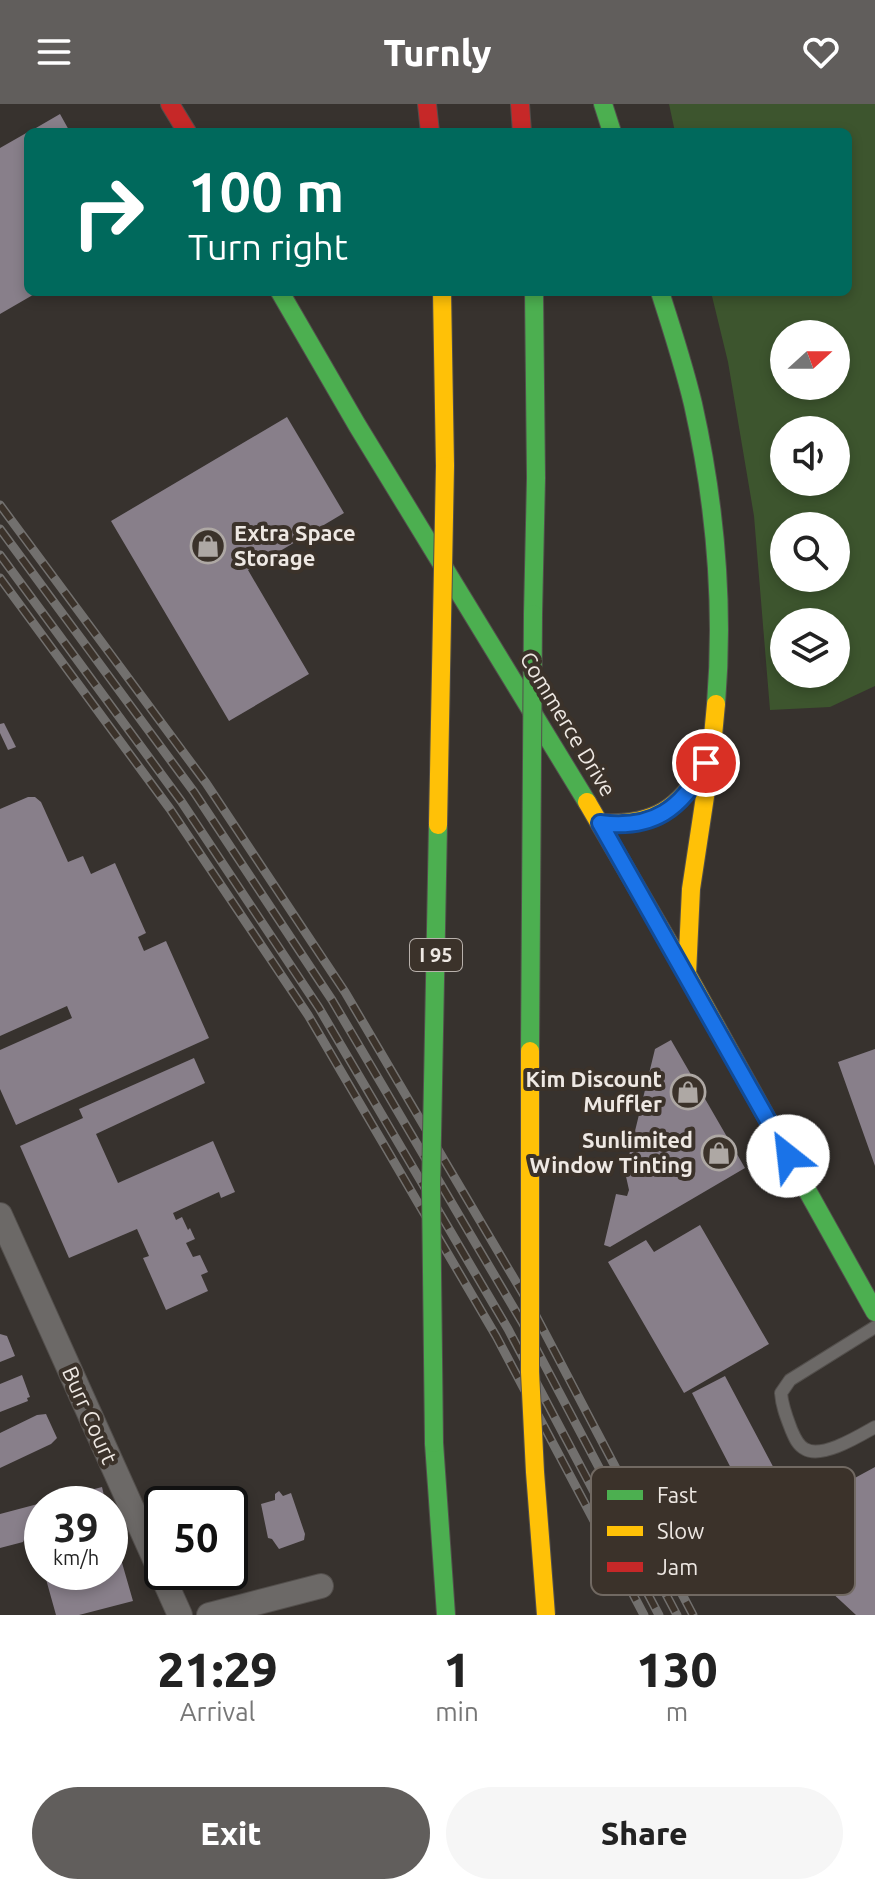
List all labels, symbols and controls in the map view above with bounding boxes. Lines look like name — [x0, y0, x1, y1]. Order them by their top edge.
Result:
icon: menu — [32, 30, 76, 74]
icon: heart — [799, 30, 843, 74]
text: Turnly — [384, 32, 491, 73]
icon: right — [56, 160, 160, 264]
text: 100 m — [188, 160, 344, 223]
text: Turn right — [188, 226, 348, 267]
north arrow — [770, 320, 850, 400]
map controls — [770, 320, 850, 688]
button: sound — [770, 416, 850, 496]
button: search — [770, 512, 850, 592]
place label: Extra Space Storage — [234, 520, 356, 570]
shop icon: Extra Space Storage — [189, 527, 227, 565]
button: layers — [770, 608, 850, 688]
street label: Commerce Drive — [515, 647, 621, 801]
pin — [672, 729, 740, 797]
icon: arrive — [684, 741, 728, 785]
road number: I 95 — [410, 939, 462, 971]
place label: Kim Discount Muffler — [525, 1066, 662, 1116]
shop icon: Kim Discount Muffler — [669, 1073, 707, 1111]
position arrow — [746, 1114, 830, 1198]
place label: Sunlimited Window Tinting — [530, 1127, 693, 1177]
shop icon: Sunlimited Window Tinting — [700, 1134, 738, 1172]
street label: Burr Court — [58, 1362, 123, 1468]
legend — [591, 1467, 855, 1595]
text: Fast — [657, 1482, 698, 1507]
speed limit sign: 50 — [144, 1486, 248, 1590]
text: 39 — [53, 1505, 99, 1550]
text: Slow — [657, 1518, 704, 1543]
text: km/h — [53, 1546, 99, 1569]
text: Jam — [657, 1554, 698, 1579]
text: 21:29 — [158, 1642, 278, 1696]
text: 1 — [443, 1642, 470, 1696]
text: 130 — [636, 1642, 717, 1696]
text: Arrival — [180, 1697, 255, 1726]
text: min — [435, 1697, 479, 1726]
text: m — [666, 1697, 688, 1726]
button: Exit — [32, 1787, 430, 1879]
button: Share — [446, 1787, 843, 1879]

